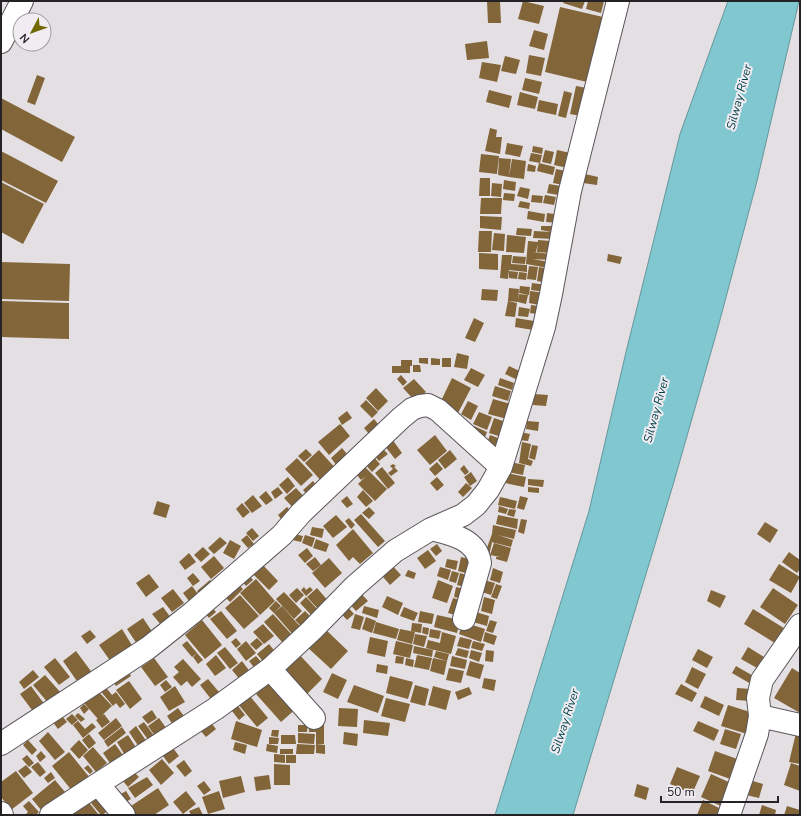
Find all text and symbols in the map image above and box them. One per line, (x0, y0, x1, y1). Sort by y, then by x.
north arrow (12, 12, 52, 52)
text: N (16, 30, 33, 46)
water label: Silway River (723, 62, 756, 131)
water label: Silway River (640, 375, 673, 444)
water label: Silway River (547, 686, 583, 755)
scale bar (661, 778, 778, 804)
text: 50 m (667, 784, 695, 800)

